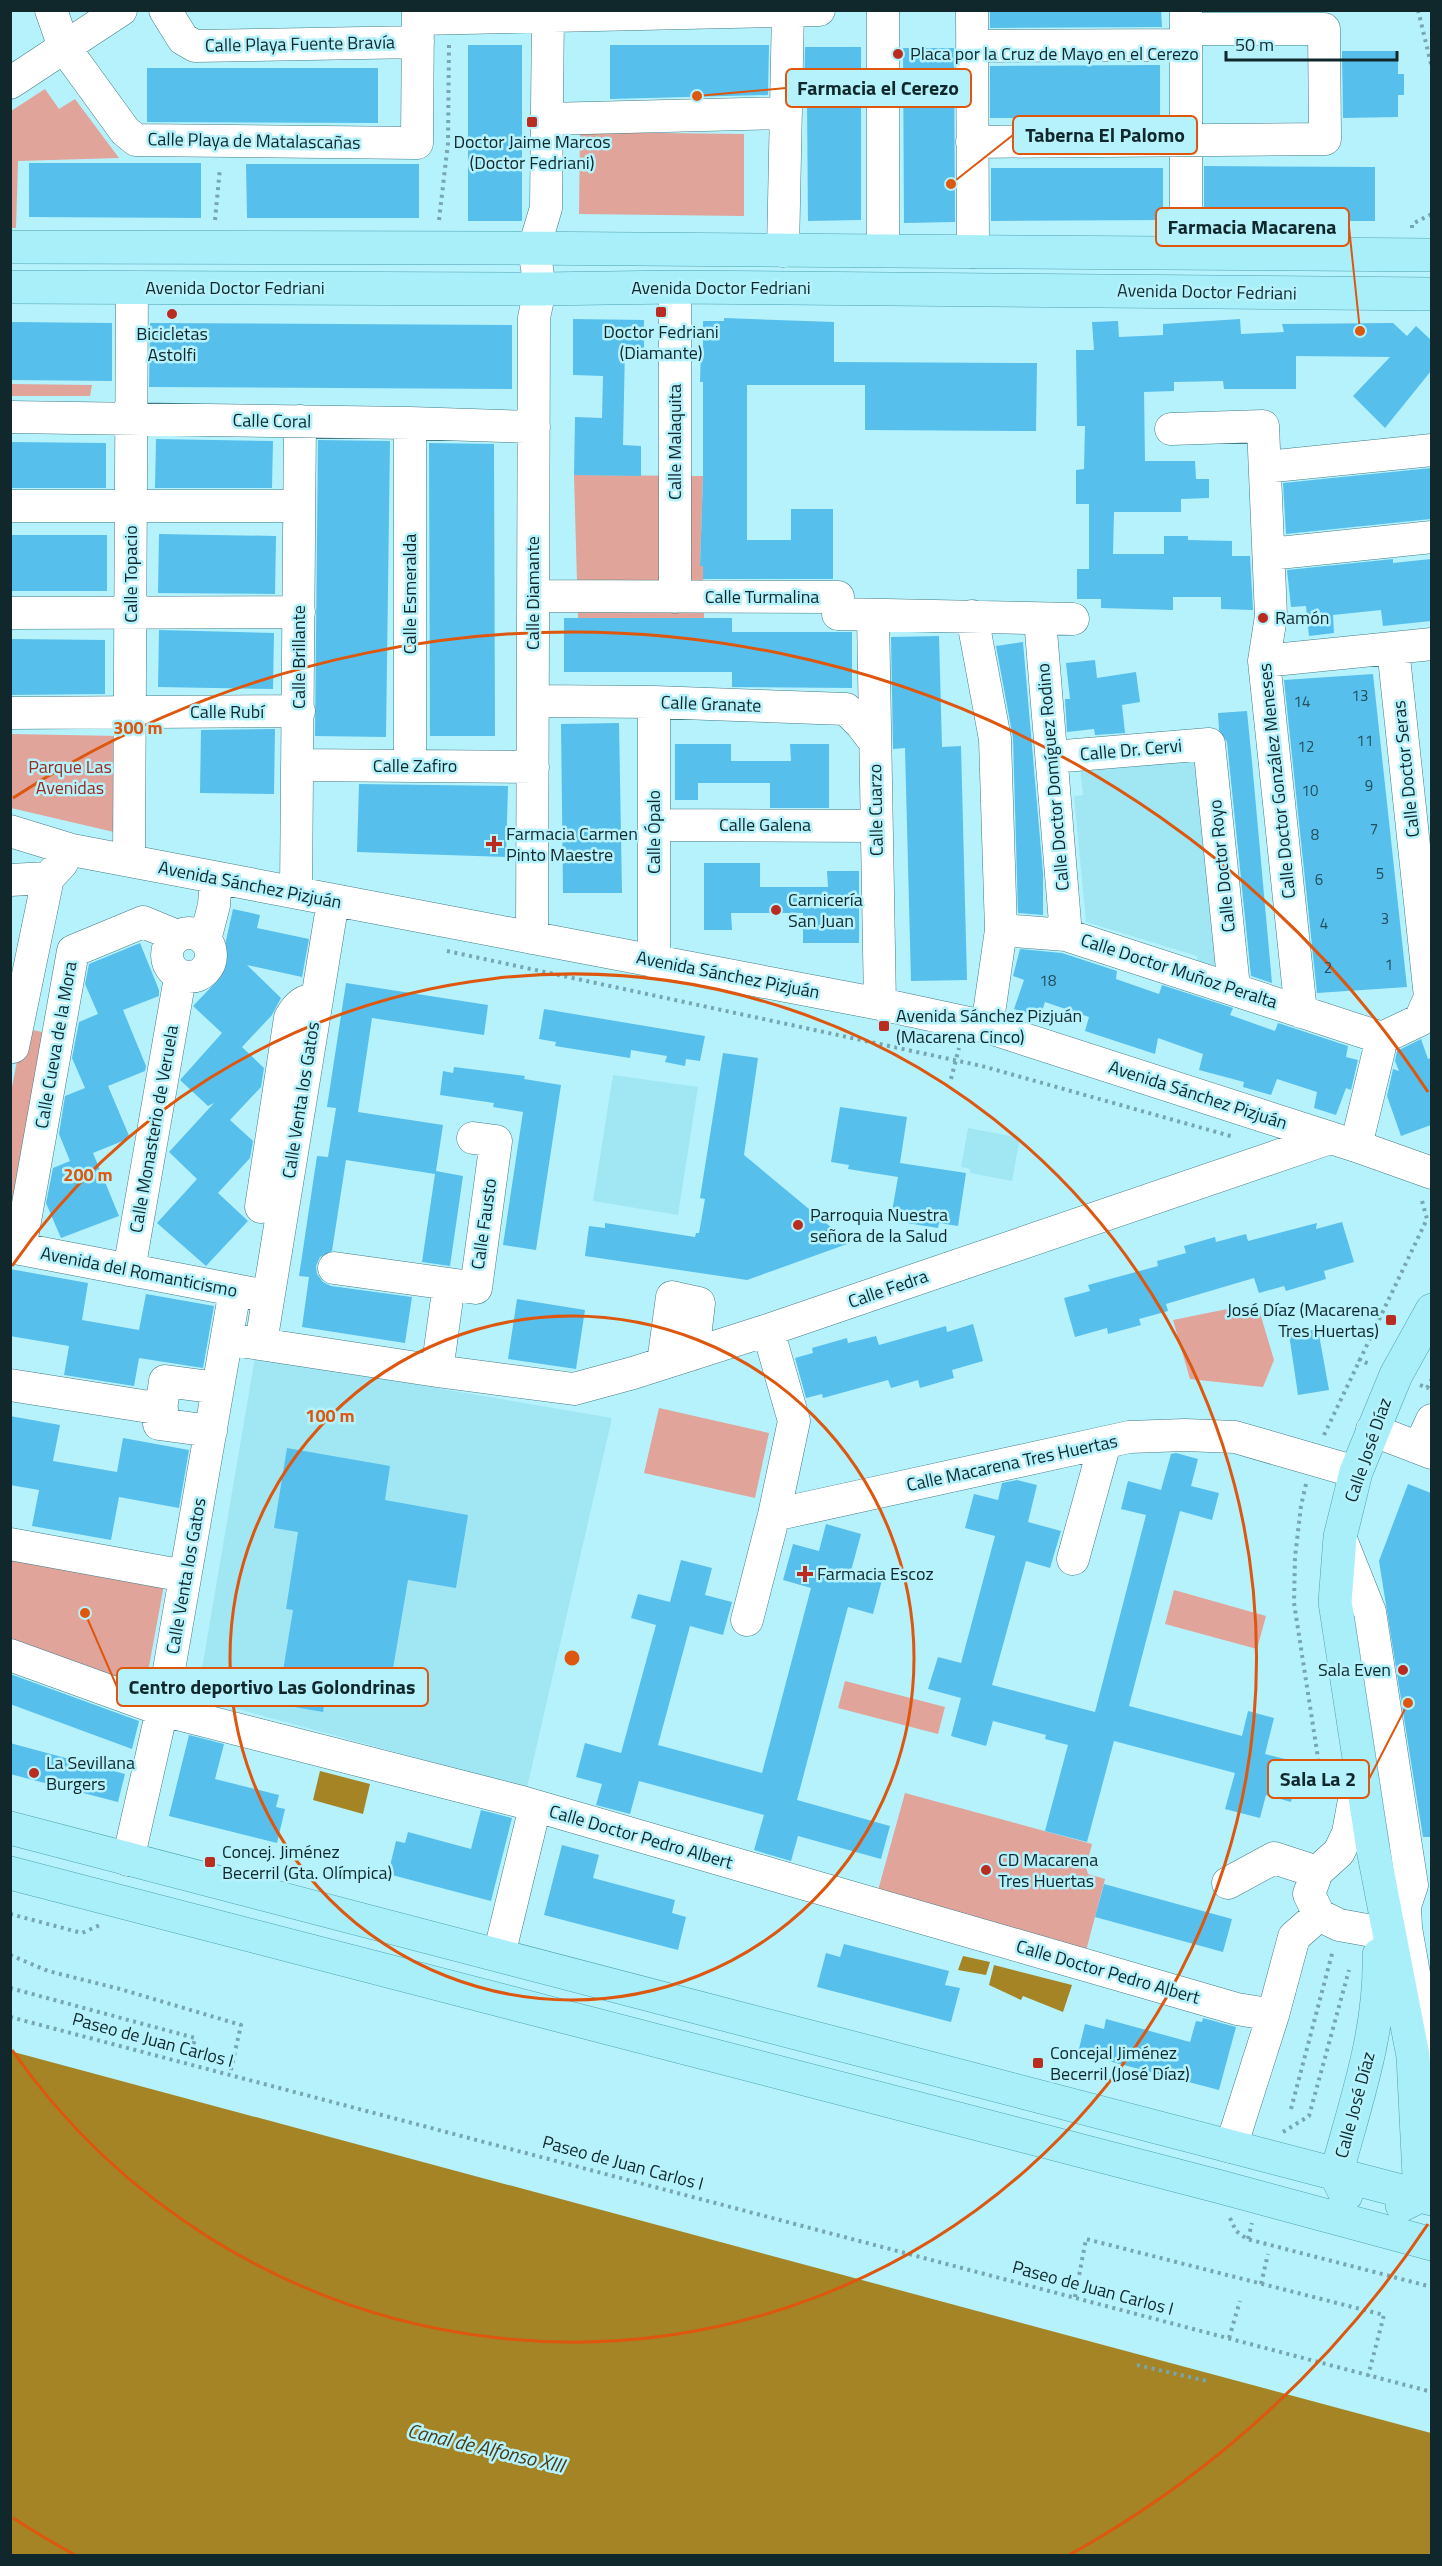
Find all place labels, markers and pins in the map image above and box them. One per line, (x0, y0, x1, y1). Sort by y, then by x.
place label: Placa por la Cruz de Mayo en el Cerezo (910, 40, 1199, 67)
marker: Placa por la Cruz de Mayo en el Cerezo (891, 47, 905, 61)
callout: Farmacia el Cerezo (786, 69, 971, 107)
marker: Doctor Jaime Marcos (Doctor Fedriani) (525, 115, 539, 129)
callout: Taberna El Palomo (1013, 116, 1197, 154)
place label: Doctor Jaime Marcos (Doctor Fedriani) (453, 128, 611, 176)
callout: Farmacia Macarena (1156, 208, 1349, 246)
marker: Doctor Fedriani (Diamante) (654, 305, 668, 319)
marker: Bicicletas Astolfi (165, 307, 179, 321)
place label: Doctor Fedriani (Diamante) (603, 318, 719, 366)
place label: Bicicletas Astolfi (136, 320, 208, 368)
place label: Ramón (1275, 604, 1329, 631)
marker: Ramón (1256, 611, 1270, 625)
place label: Farmacia Carmen Pinto Maestre (506, 820, 638, 868)
marker: Farmacia Carmen Pinto Maestre (487, 837, 501, 851)
place label: Carnicería San Juan (788, 886, 863, 934)
marker: Carnicería San Juan (769, 903, 783, 917)
place label: Avenida Sánchez Pizjuán (Macarena Cinco) (896, 1002, 1082, 1050)
marker: Avenida Sánchez Pizjuán (Macarena Cinco) (877, 1019, 891, 1033)
place label: Parroquia Nuestra señora de la Salud (810, 1201, 948, 1249)
marker: Parroquia Nuestra señora de la Salud (791, 1218, 805, 1232)
place label: José Díaz (Macarena Tres Huertas) (1227, 1296, 1379, 1344)
marker: José Díaz (Macarena Tres Huertas) (1384, 1313, 1398, 1327)
place label: Farmacia Escoz (817, 1560, 934, 1587)
marker: Farmacia Escoz (798, 1567, 812, 1581)
centre of rings (562, 1648, 582, 1668)
place label: Sala Even (1318, 1656, 1391, 1683)
marker: Sala Even (1396, 1663, 1410, 1677)
callout: Centro deportivo Las Golondrinas (117, 1668, 428, 1706)
place label: La Sevillana Burgers (46, 1749, 135, 1797)
callout: Sala La 2 (1268, 1760, 1369, 1798)
marker: La Sevillana Burgers (27, 1766, 41, 1780)
place label: Concej. Jiménez Becerril (Gta. Olímpica) (222, 1838, 392, 1886)
place label: CD Macarena Tres Huertas (998, 1846, 1098, 1894)
marker: Concej. Jiménez Becerril (Gta. Olímpica) (203, 1855, 217, 1869)
marker: CD Macarena Tres Huertas (979, 1863, 993, 1877)
place label: Concejal Jiménez Becerril (José Díaz) (1050, 2039, 1190, 2087)
marker: Concejal Jiménez Becerril (José Díaz) (1031, 2056, 1045, 2070)

